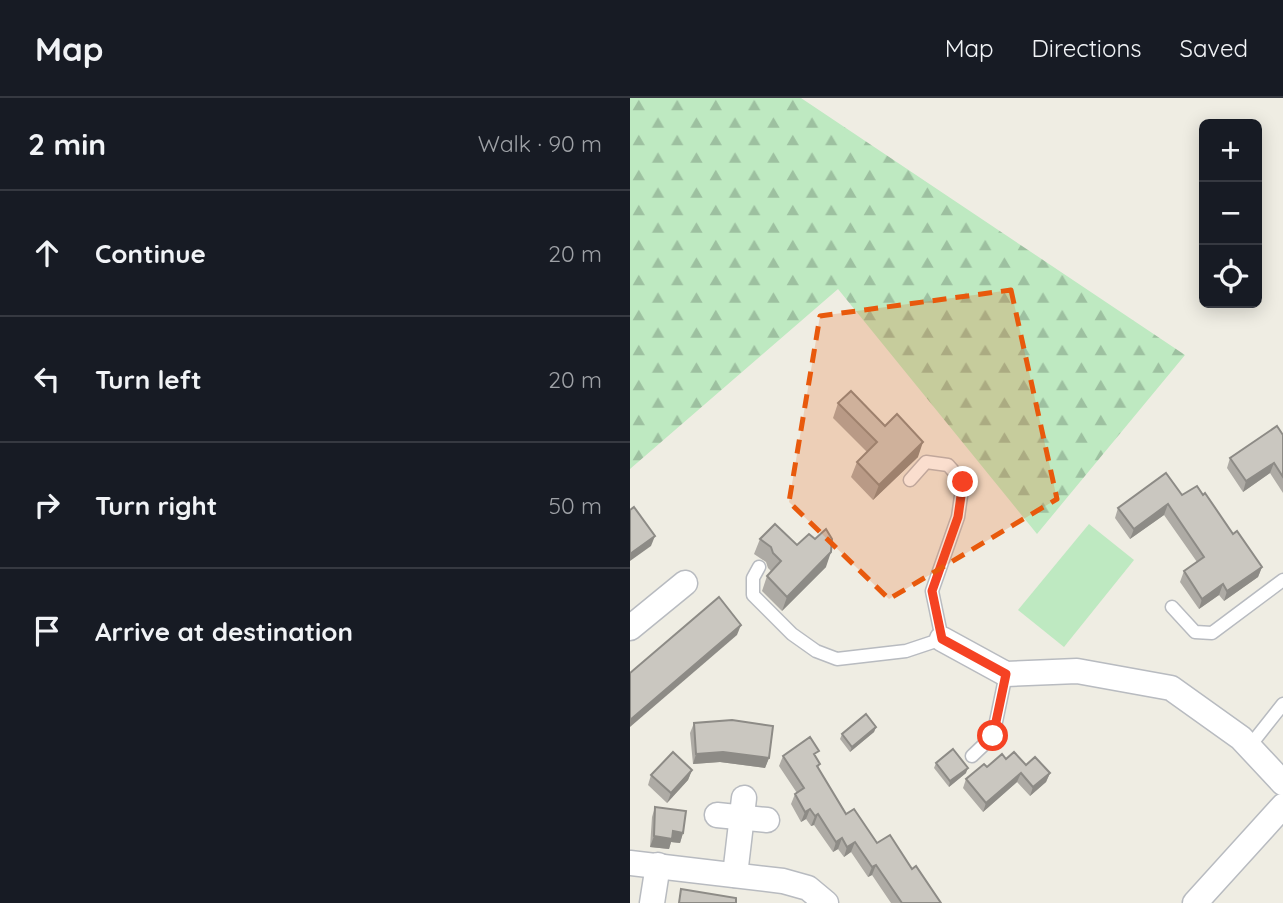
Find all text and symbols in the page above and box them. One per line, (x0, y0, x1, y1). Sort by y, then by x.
text: Map (35, 28, 103, 69)
text: Map (945, 33, 994, 63)
text: Directions (1032, 33, 1142, 63)
text: Saved (1180, 33, 1248, 63)
map controls (1199, 119, 1262, 308)
button: + (1199, 119, 1262, 182)
text: 2 min (28, 125, 106, 163)
text: Walk · 90 m (478, 129, 602, 158)
button: − (1199, 182, 1262, 245)
icon: ahead (28, 234, 66, 272)
text: Continue (95, 237, 206, 270)
text: 20 m (548, 239, 602, 268)
button: locate (1199, 245, 1262, 308)
icon: left (28, 360, 66, 398)
text: Turn left (95, 363, 202, 396)
text: 20 m (548, 365, 602, 394)
route end (947, 466, 978, 497)
icon: right (28, 486, 66, 524)
text: Turn right (95, 489, 217, 522)
text: 50 m (549, 491, 602, 520)
icon: arrive (28, 612, 66, 650)
text: Arrive at destination (95, 615, 353, 648)
route start (977, 720, 1008, 751)

